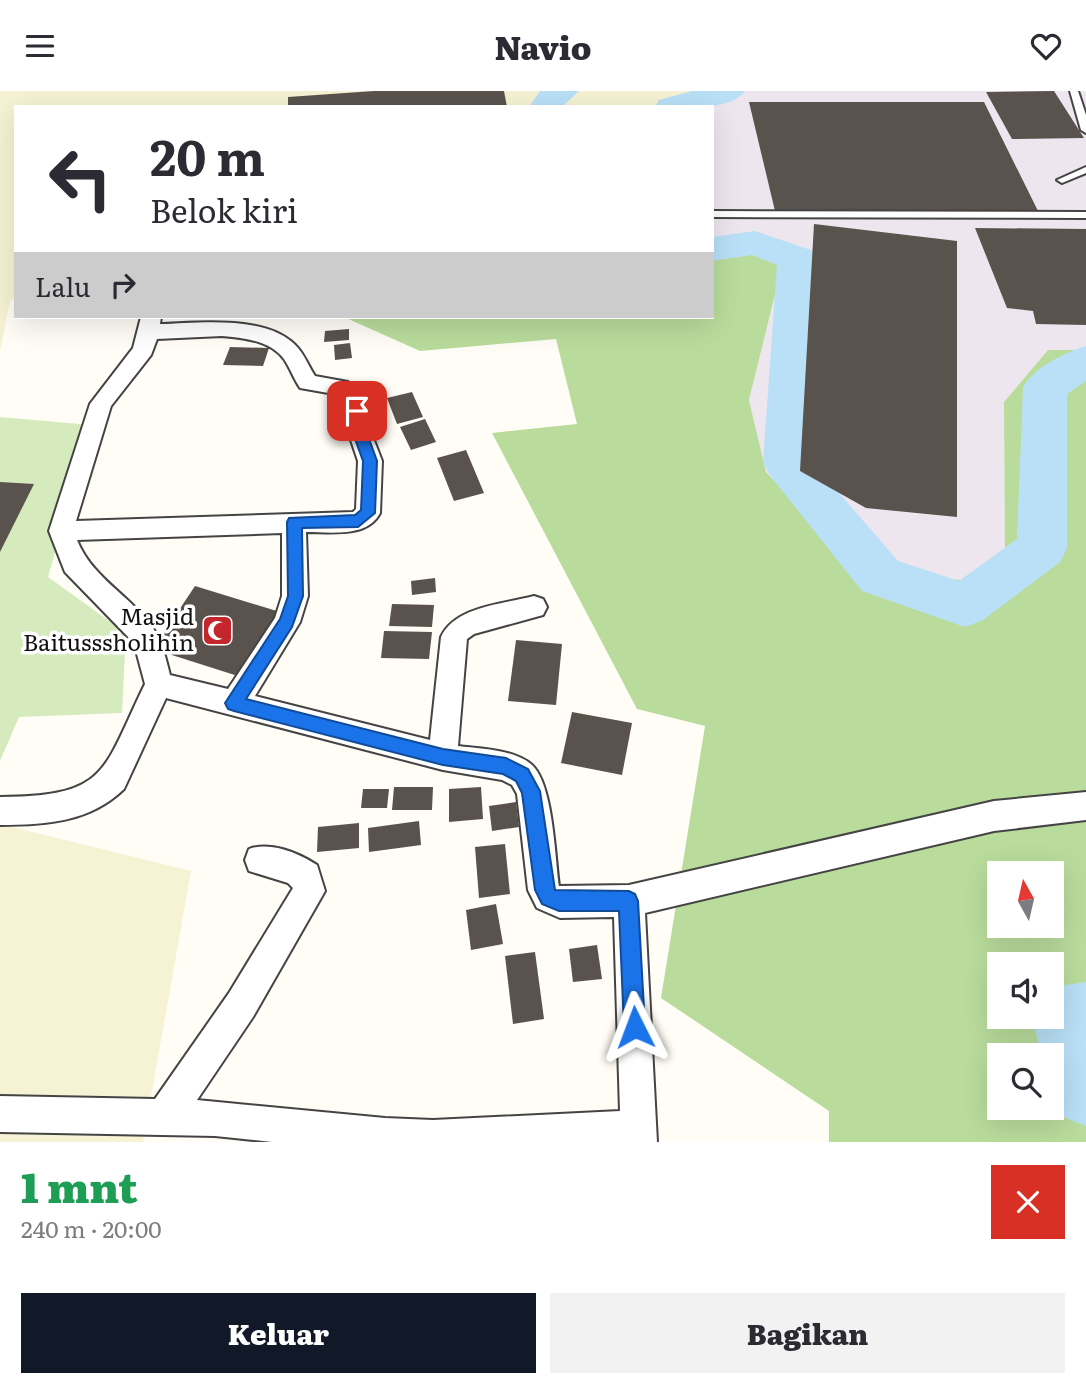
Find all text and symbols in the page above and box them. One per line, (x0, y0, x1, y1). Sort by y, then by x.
text: Navio (494, 22, 592, 70)
icon: menu (21, 27, 59, 65)
icon: heart (1027, 27, 1065, 65)
text: 20 m (150, 118, 265, 191)
icon: left (35, 133, 126, 224)
text: Belok kiri (150, 185, 298, 233)
text: Lalu (35, 266, 90, 305)
icon: right (104, 266, 142, 304)
pin (327, 381, 387, 441)
icon: arrive (338, 392, 376, 430)
place label: Masjid Baitusssholihin (23, 598, 194, 658)
mosque icon: Masjid Baitusssholihin (200, 613, 234, 647)
north arrow (987, 861, 1064, 938)
map controls (987, 861, 1064, 1120)
button: sound (987, 952, 1064, 1029)
position arrow (598, 990, 672, 1064)
button: search (987, 1043, 1064, 1120)
text: 1 mnt (21, 1154, 137, 1216)
button: close (991, 1165, 1065, 1239)
text: 240 m · 20:00 (21, 1211, 162, 1245)
button: Keluar (21, 1293, 536, 1373)
button: Bagikan (550, 1293, 1065, 1373)

